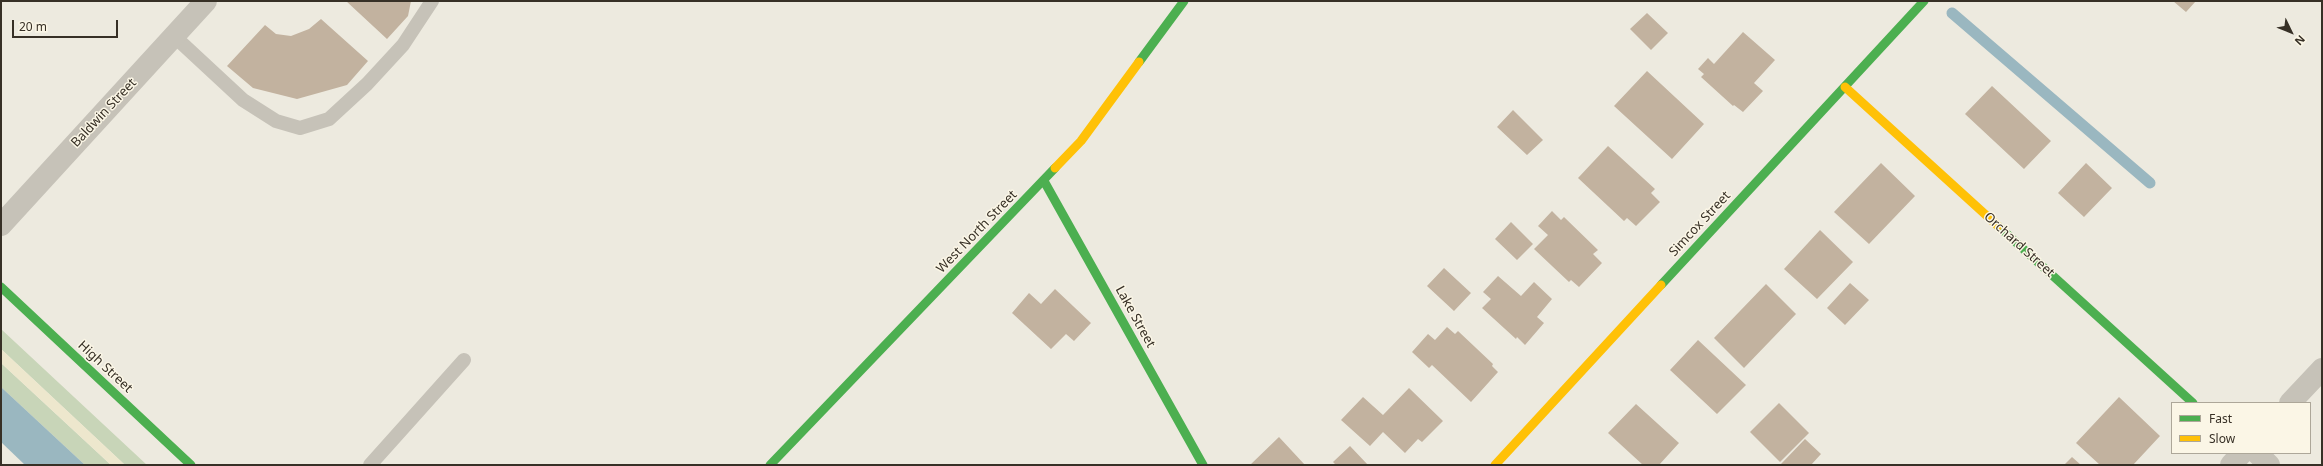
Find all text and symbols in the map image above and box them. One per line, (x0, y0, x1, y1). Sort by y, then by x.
scale bar (14, 12, 120, 38)
north arrow (2271, 12, 2311, 52)
text: 20 m (19, 18, 47, 35)
text: N (2292, 32, 2309, 49)
street label: Baldwin Street (68, 75, 140, 151)
street label: West North Street (934, 187, 1020, 277)
street label: Simcox Street (1666, 188, 1734, 260)
street label: Orchard Street (1980, 209, 2058, 281)
street label: Lake Street (1112, 283, 1158, 351)
street label: High Street (75, 338, 135, 396)
legend (2171, 402, 2311, 454)
text: Fast (2209, 410, 2232, 427)
text: Slow (2209, 430, 2235, 447)

